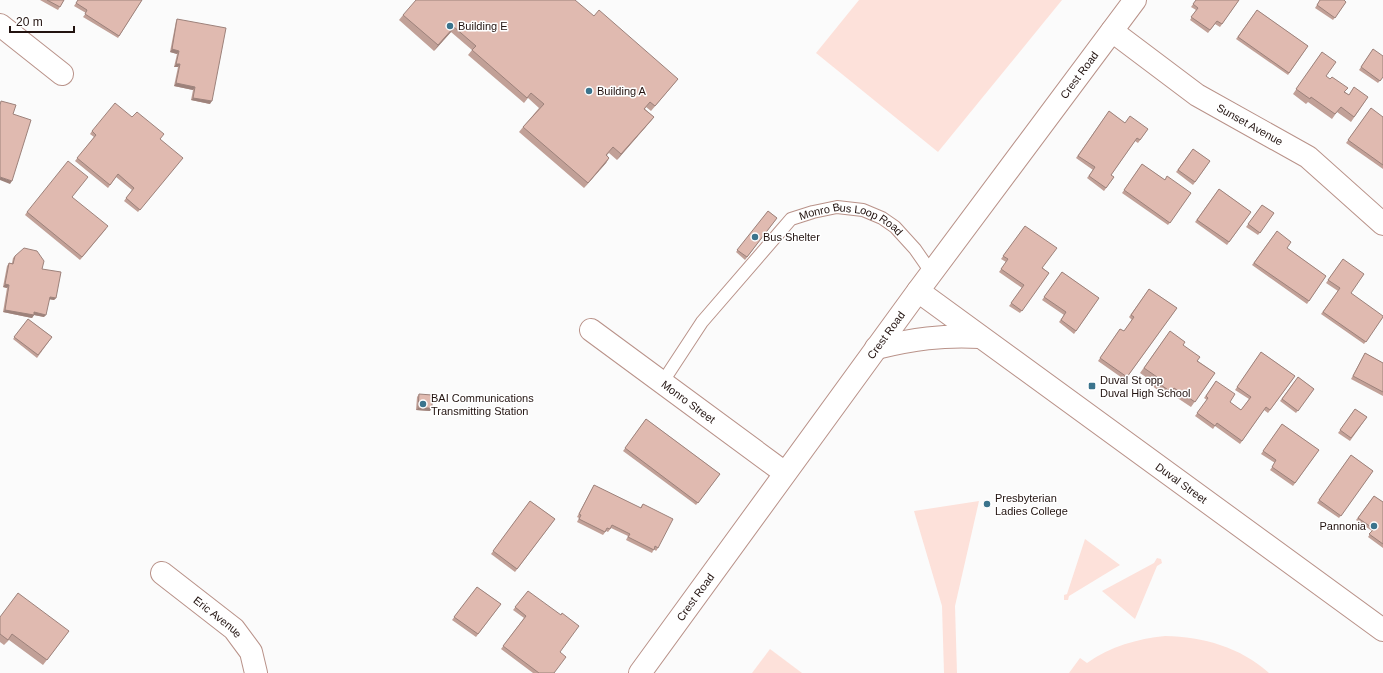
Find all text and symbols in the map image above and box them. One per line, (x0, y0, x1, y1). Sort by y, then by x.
scale bar (10, 8, 74, 34)
text: 20 m (16, 15, 43, 29)
place label: Building E (458, 20, 508, 32)
marker: Building E (445, 21, 455, 31)
street label: Crest Road (1058, 49, 1101, 101)
place label: Building A (597, 85, 647, 97)
marker: Building A (584, 86, 594, 96)
street label: Sunset Avenue (1215, 101, 1285, 148)
street label: Monro Bus Loop Road (798, 201, 905, 238)
place label: Bus Shelter (763, 231, 820, 243)
marker: Bus Shelter (750, 232, 760, 242)
street label: Crest Road (865, 309, 907, 361)
place label: Duval St opp Duval High School (1100, 374, 1191, 399)
street label: Monro Street (659, 378, 718, 426)
marker: Duval St opp Duval High School (1087, 381, 1097, 391)
place label: BAI Communications Transmitting Station (431, 392, 534, 417)
marker: BAI Communications Transmitting Station (418, 399, 428, 409)
street label: Duval Street (1153, 460, 1209, 506)
place label: Presbyterian Ladies College (995, 492, 1068, 517)
marker: Presbyterian Ladies College (982, 499, 992, 509)
place label: Pannonia (1320, 520, 1367, 532)
marker: Pannonia (1369, 521, 1379, 531)
street label: Crest Road (674, 571, 717, 623)
street label: Eric Avenue (191, 594, 244, 640)

